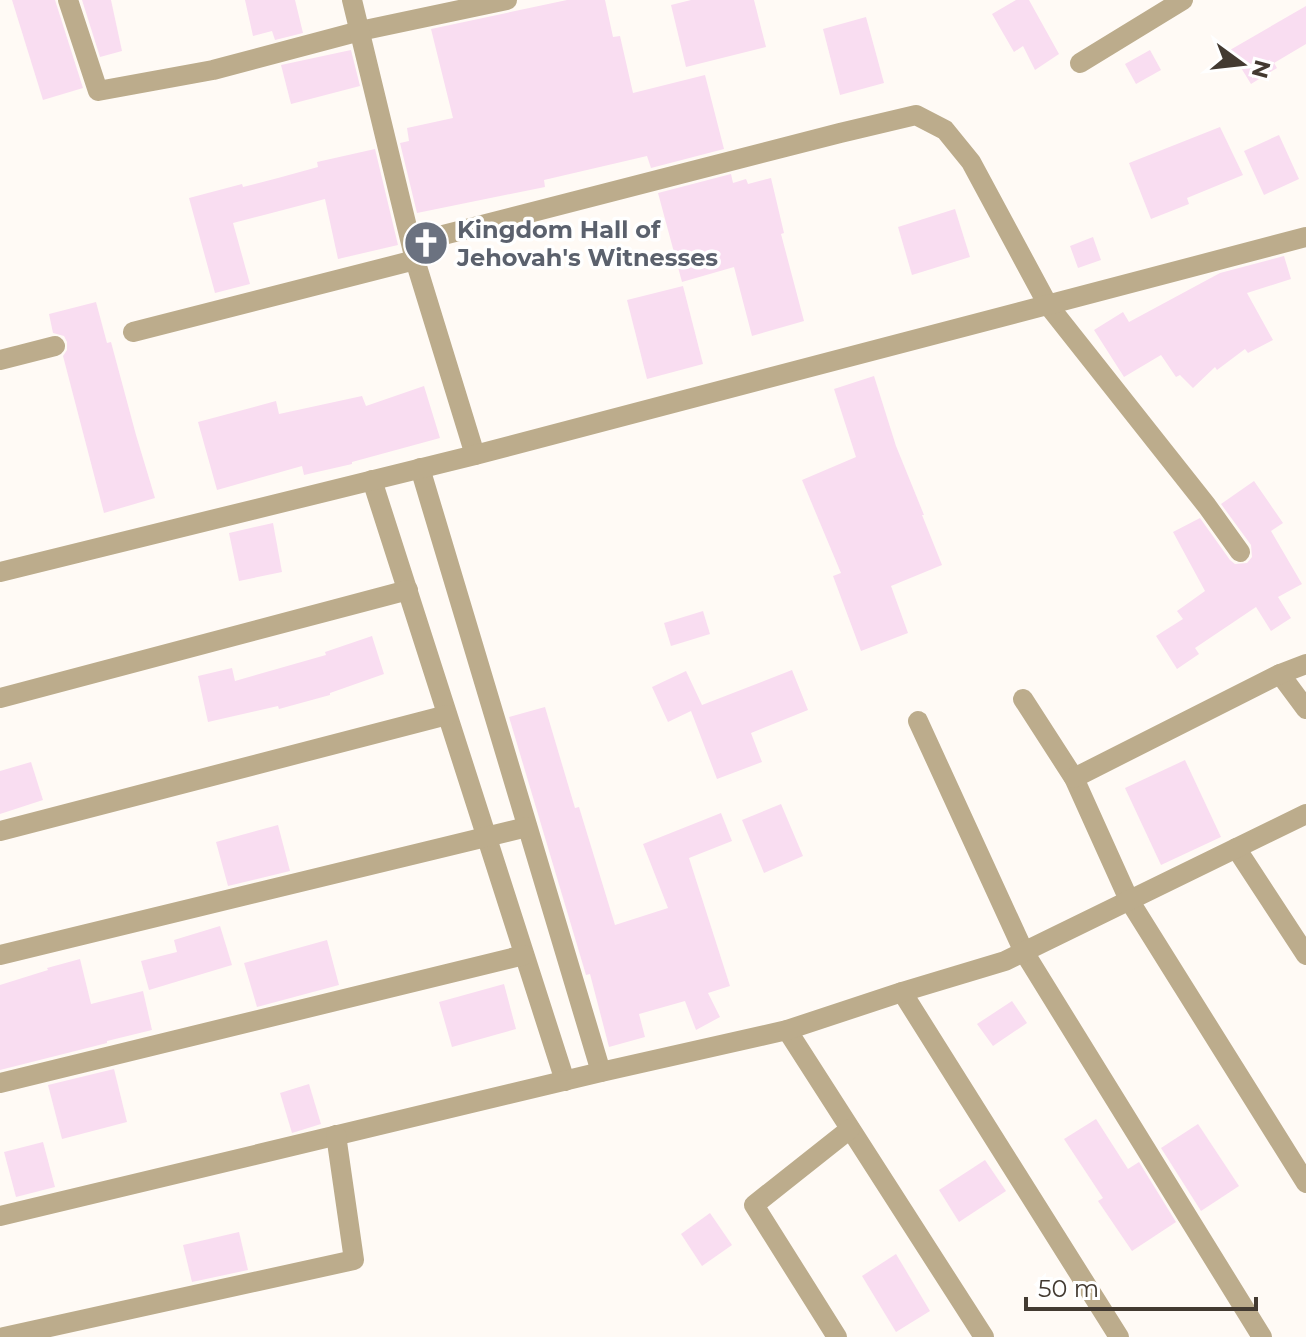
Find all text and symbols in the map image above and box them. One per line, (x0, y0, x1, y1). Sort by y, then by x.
north arrow (1202, 24, 1282, 104)
text: N (1245, 57, 1276, 81)
place label: Kingdom Hall of Jehovah's Witnesses (456, 215, 718, 272)
church icon: Kingdom Hall of Jehovah's Witnesses (402, 219, 450, 267)
scale bar (1026, 1261, 1256, 1311)
text: 50 m (1038, 1274, 1099, 1303)

